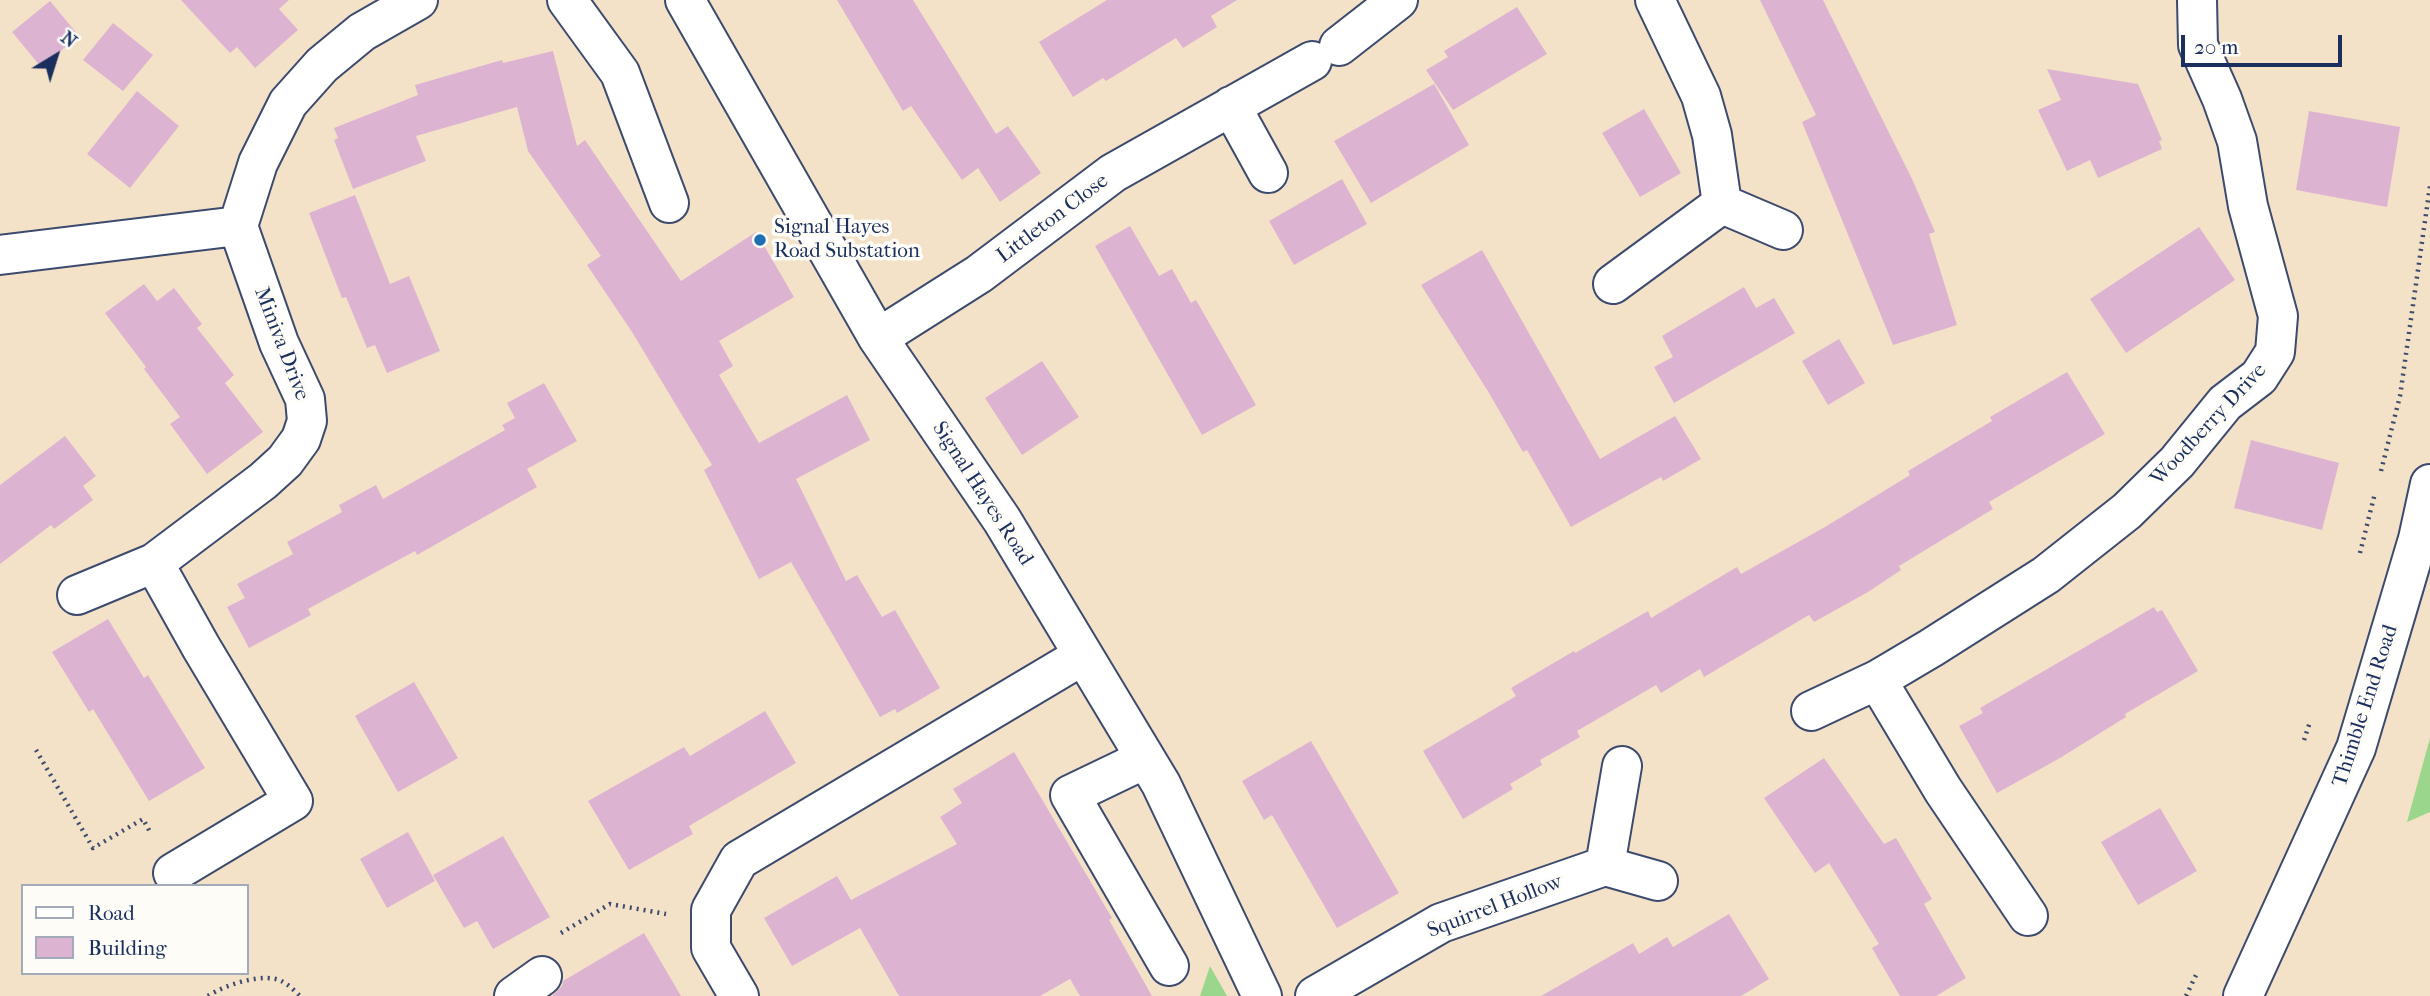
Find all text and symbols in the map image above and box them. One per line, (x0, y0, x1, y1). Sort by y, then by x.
north arrow (21, 21, 91, 91)
scale bar (2185, 21, 2346, 65)
text: N (56, 26, 81, 53)
text: 20 m (2194, 35, 2238, 59)
street label: Littleton Close (992, 169, 1114, 269)
place label: Signal Hayes Road Substation (774, 215, 920, 265)
marker: Signal Hayes Road Substation (752, 232, 768, 248)
street label: Miniva Drive (248, 284, 314, 404)
street label: Woodberry Drive (2146, 359, 2272, 491)
street label: Signal Hayes Road (926, 417, 1038, 571)
street label: Thimble End Road (2328, 622, 2404, 790)
street label: Squirrel Hollow (1424, 870, 1566, 944)
legend (21, 884, 248, 975)
text: Road (88, 901, 135, 925)
text: Building (88, 936, 166, 960)

